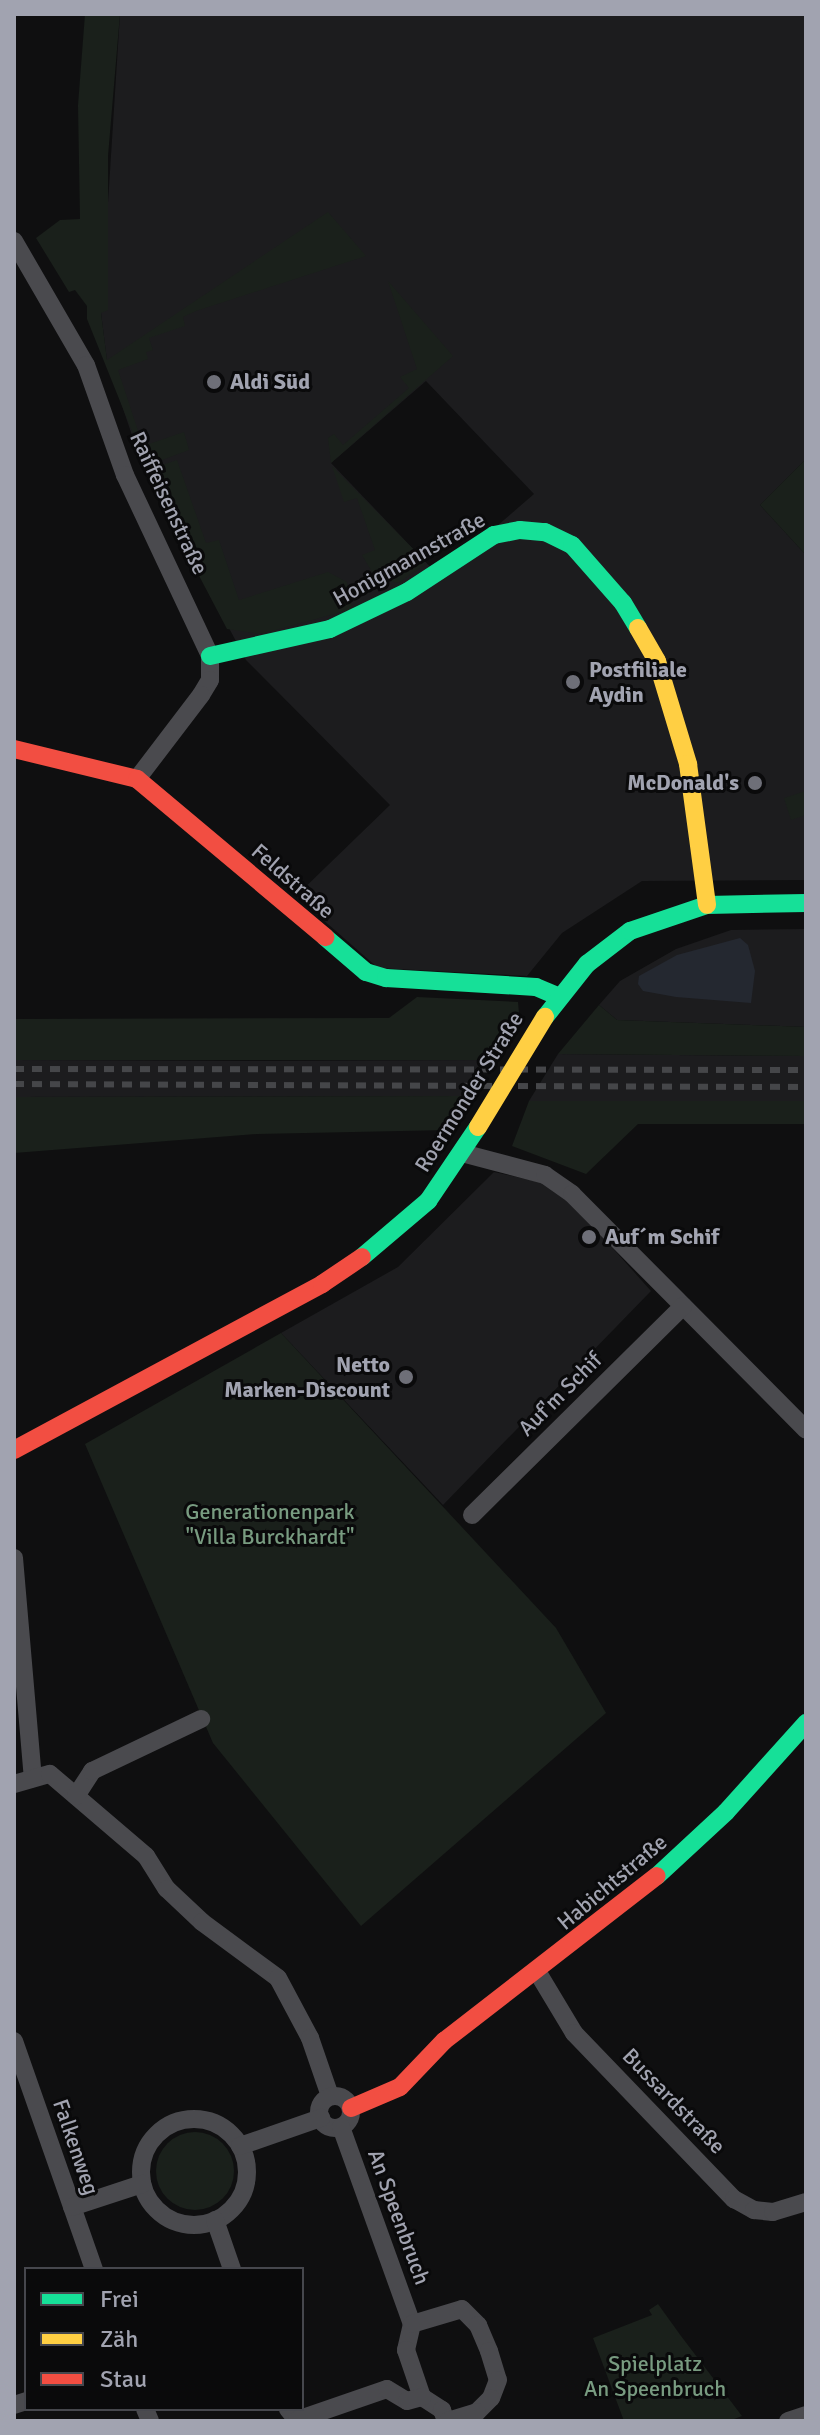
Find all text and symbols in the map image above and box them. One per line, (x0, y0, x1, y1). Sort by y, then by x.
place label: Aldi Süd (230, 369, 310, 395)
marker: Aldi Süd (205, 373, 223, 391)
street label: Raiffeisenstraße (124, 427, 214, 579)
street label: Honigmannstraße (328, 506, 490, 612)
place label: Postfiliale Aydin (589, 656, 687, 708)
marker: Postfiliale Aydin (564, 673, 582, 691)
place label: McDonald's (627, 770, 739, 796)
marker: McDonald's (746, 774, 764, 792)
street label: Feldstraße (246, 838, 340, 924)
street label: Roermonder Straße (409, 1007, 529, 1177)
place label: Auf´m Schif (605, 1224, 719, 1250)
marker: Auf´m Schif (580, 1228, 598, 1246)
street label: Auf'm Schif (513, 1347, 607, 1441)
place label: Netto Marken-Discount (224, 1351, 390, 1402)
marker: Netto Marken-Discount (397, 1368, 415, 1386)
park label: Generationenpark "Villa Burckhardt" (185, 1498, 355, 1550)
street label: Habichtstraße (552, 1829, 672, 1935)
street label: Bussardstraße (617, 2043, 731, 2159)
street label: Falkenweg (47, 2095, 105, 2199)
street label: An Speenbruch (362, 2146, 436, 2288)
legend (24, 2267, 304, 2411)
text: Frei (100, 2284, 139, 2314)
text: Zäh (100, 2324, 138, 2354)
park label: Spielplatz An Speenbruch (584, 2350, 726, 2402)
text: Stau (100, 2364, 147, 2394)

